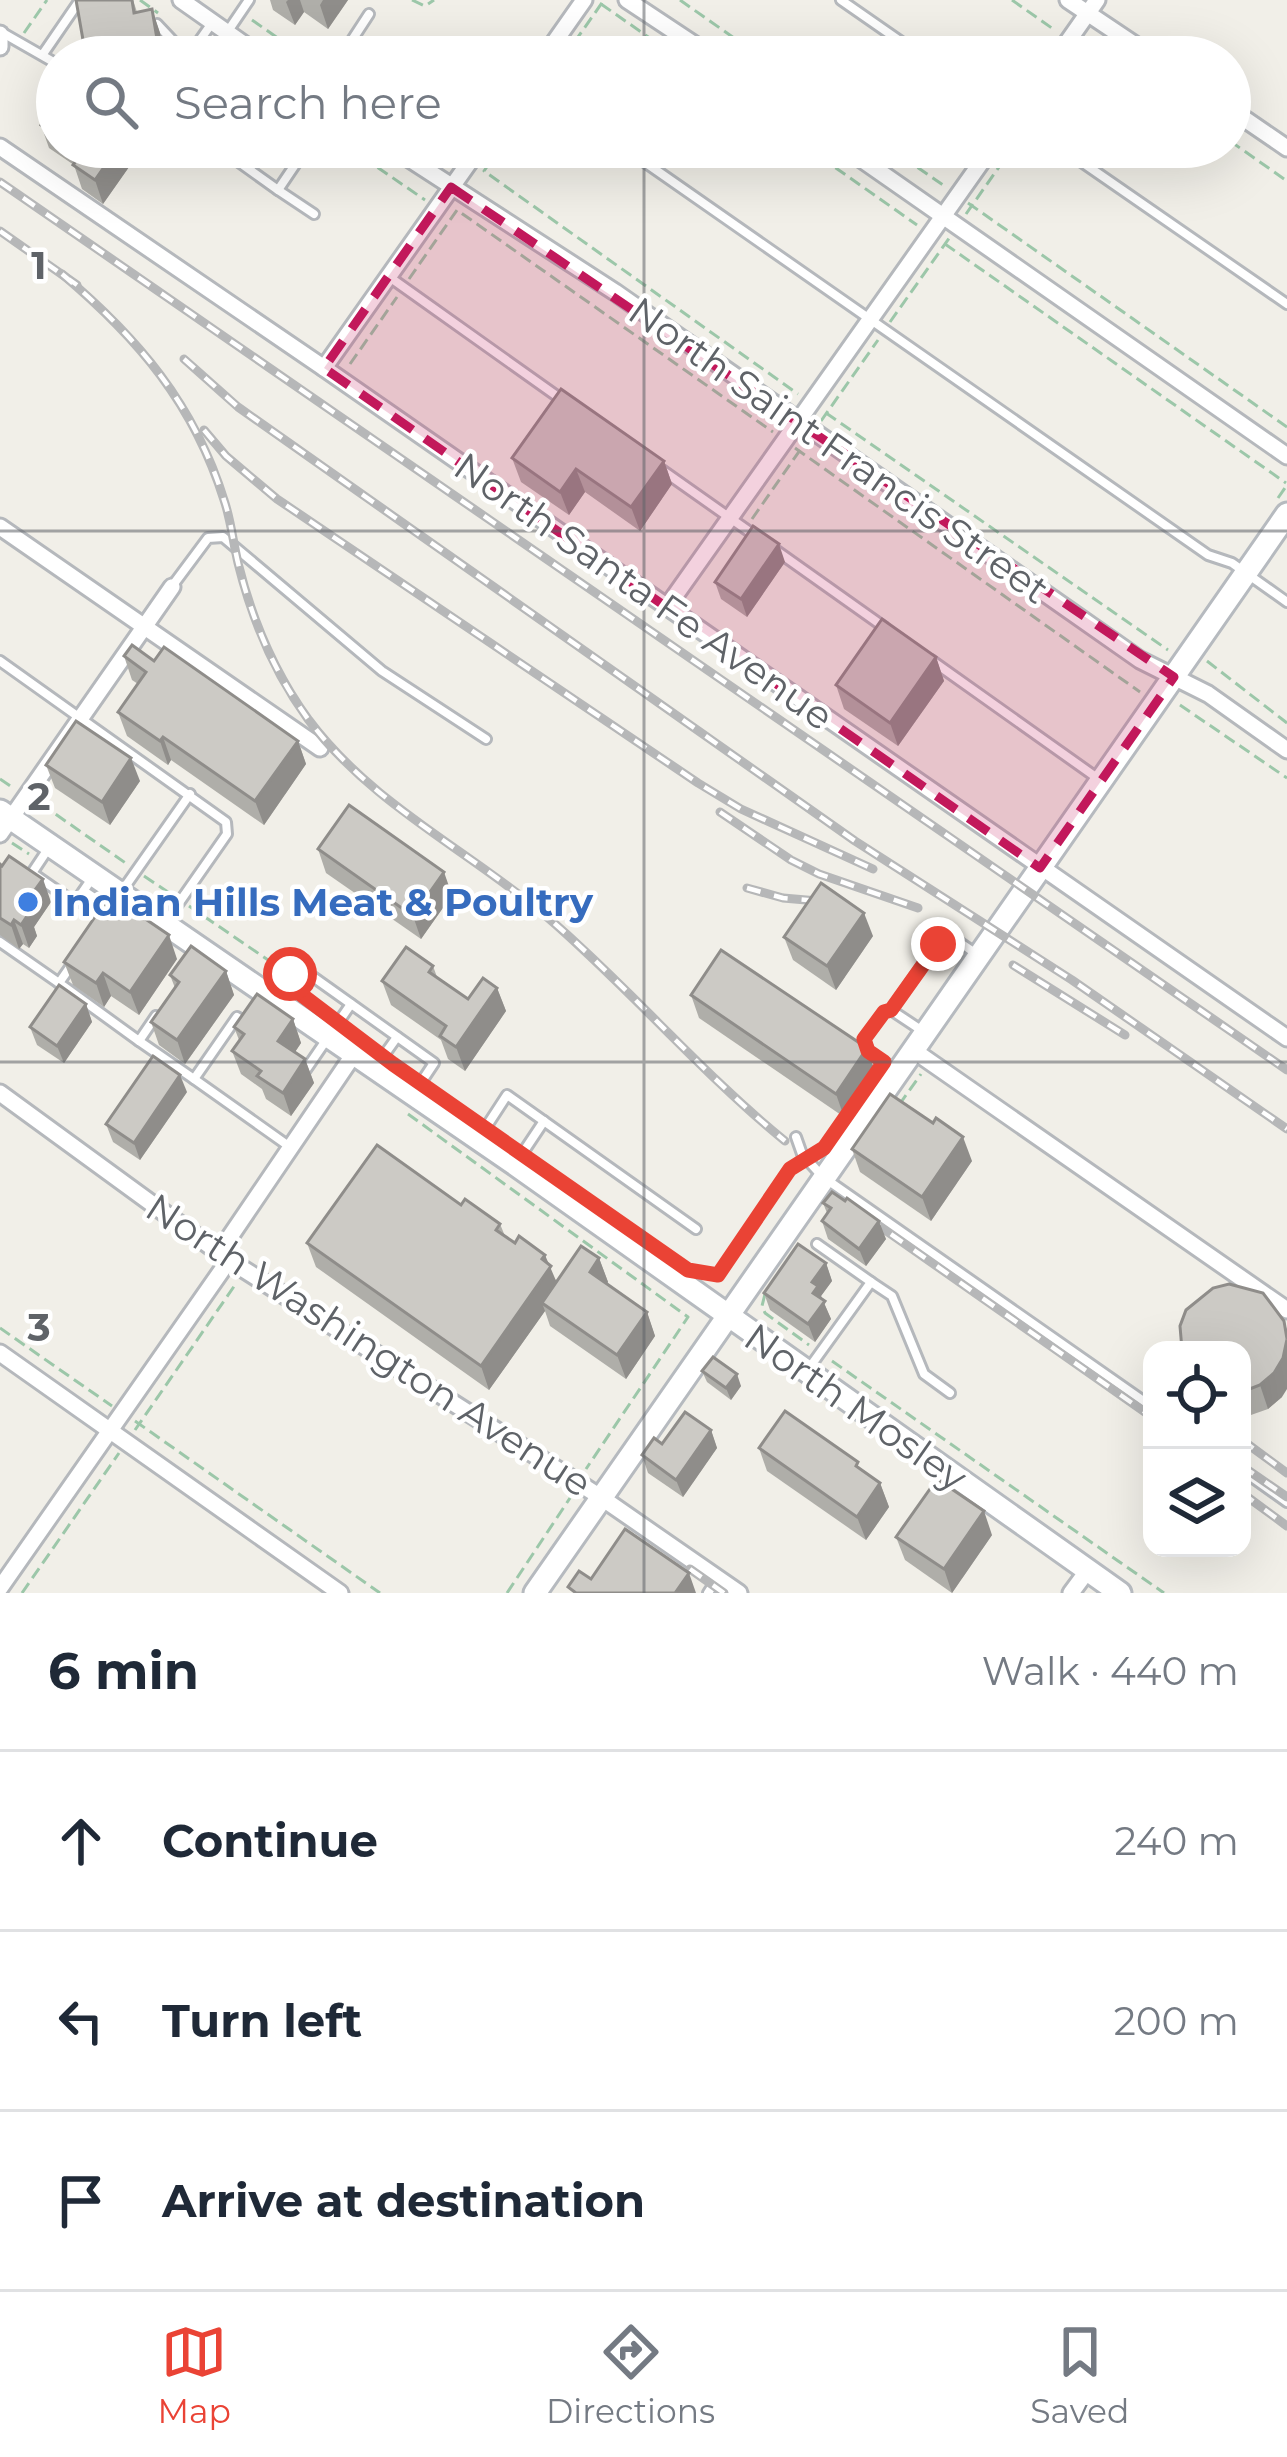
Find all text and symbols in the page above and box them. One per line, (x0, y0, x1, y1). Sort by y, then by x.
search box (36, 36, 1251, 168)
icon: search (78, 69, 144, 135)
text: Search here (174, 75, 442, 130)
text: 1 (31, 241, 47, 289)
street label: North Saint Francis Street (620, 286, 1058, 614)
street label: North Santa Fe Avenue (445, 442, 843, 740)
text: 2 (27, 772, 51, 820)
place label: Indian Hills Meat & Poultry (52, 878, 594, 926)
marker: Indian Hills Meat & Poultry (15, 889, 41, 915)
route end (911, 917, 965, 971)
route start (263, 947, 317, 1001)
street label: North Washington Avenue (137, 1183, 601, 1507)
text: 3 (26, 1303, 51, 1351)
street label: North Mosley (736, 1313, 977, 1502)
map controls (1143, 1341, 1251, 1557)
button: locate (1143, 1341, 1251, 1449)
button: layers (1143, 1449, 1251, 1557)
text: 6 min (48, 1640, 199, 1702)
text: Walk · 440 m (982, 1647, 1239, 1695)
icon: ahead (48, 1808, 114, 1874)
text: Continue (162, 1813, 378, 1868)
text: 240 m (1115, 1817, 1239, 1865)
icon: left (48, 1988, 114, 2054)
text: Turn left (162, 1993, 362, 2048)
text: 200 m (1114, 1997, 1239, 2045)
icon: arrive (48, 2168, 114, 2234)
text: Arrive at destination (162, 2173, 645, 2228)
tab: Map (158, 2319, 231, 2431)
tab: Directions (546, 2319, 715, 2431)
tab: Saved (1030, 2319, 1129, 2431)

